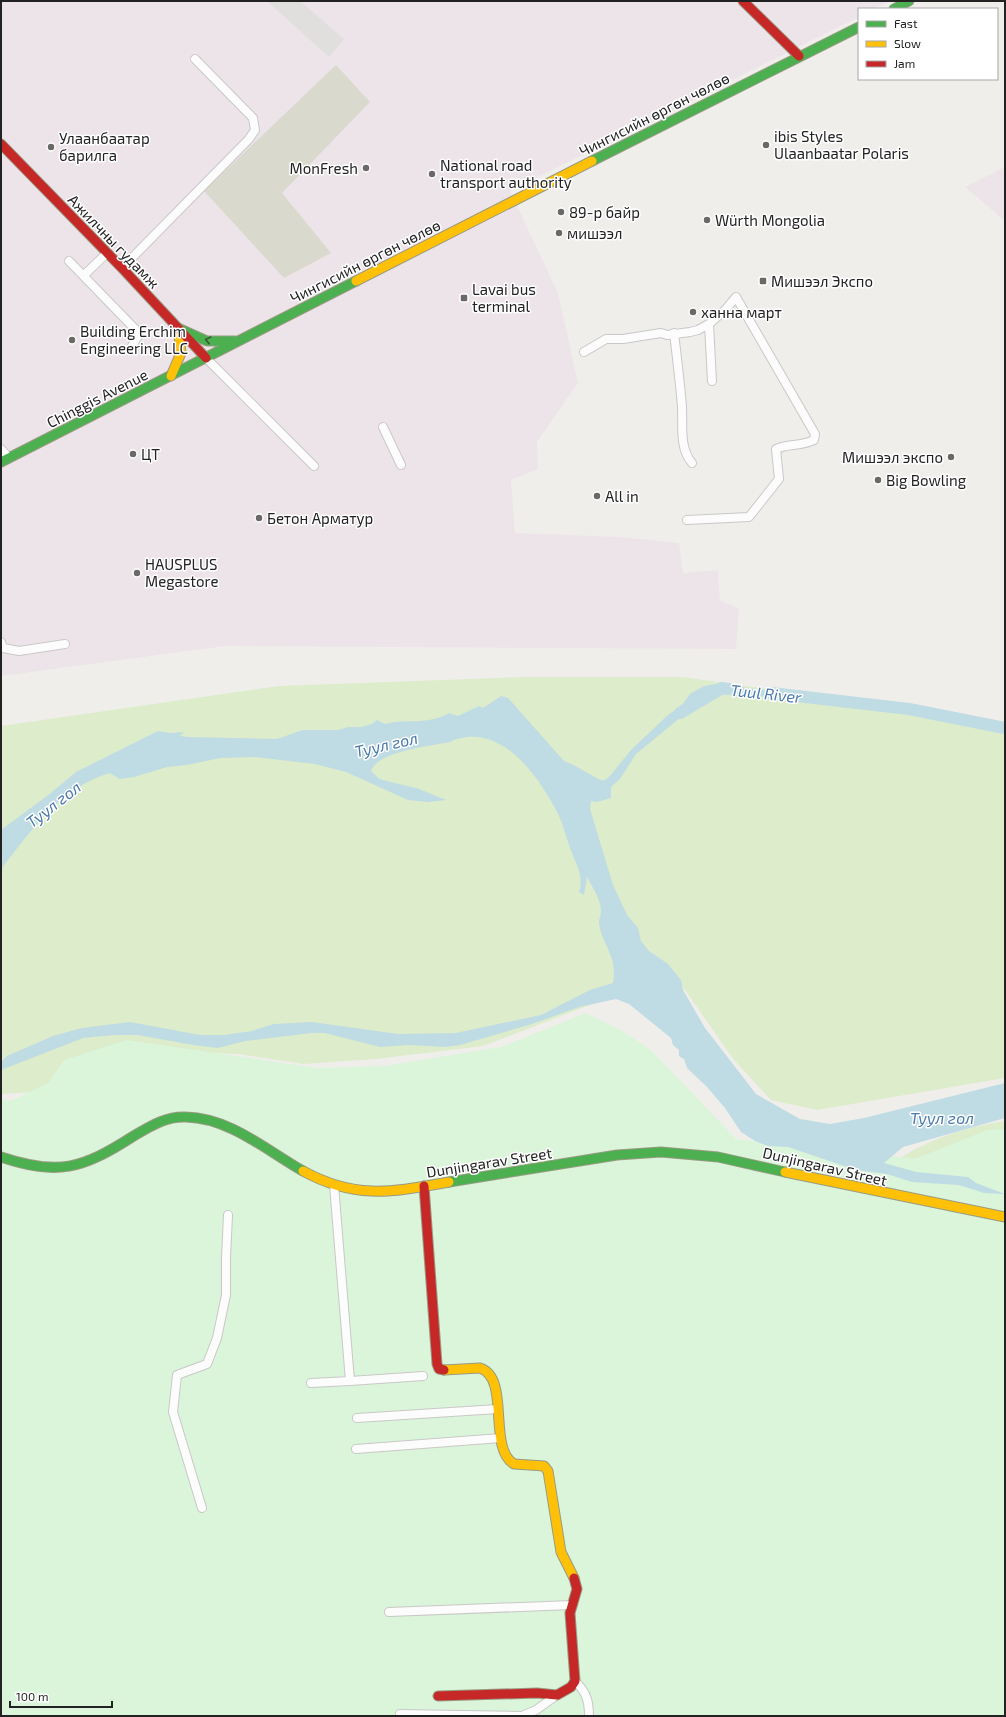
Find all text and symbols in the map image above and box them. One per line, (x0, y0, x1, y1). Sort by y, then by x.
legend (858, 8, 998, 80)
text: Fast (894, 16, 918, 30)
text: Slow (894, 36, 921, 50)
text: Jam (894, 56, 915, 70)
street label: Чингисийн өргөн чөлөө (576, 68, 732, 160)
place label: ibis Styles Ulaanbaatar Polaris (774, 127, 909, 162)
place label: Улаанбаатар барилга (59, 129, 150, 164)
marker: ibis Styles Ulaanbaatar Polaris (761, 140, 771, 150)
marker: Улаанбаатар барилга (46, 142, 56, 152)
place label: National road transport authority (440, 156, 572, 191)
place label: MonFresh (290, 159, 358, 177)
marker: MonFresh (361, 163, 371, 173)
marker: National road transport authority (427, 169, 437, 179)
street label: Ажилчны гудамж (64, 190, 164, 293)
place label: 89-р байр (569, 203, 640, 221)
marker: 89-р байр (556, 207, 566, 217)
place label: Würth Mongolia (715, 211, 825, 229)
street label: Чингисийн өргөн чөлөө (287, 215, 443, 307)
marker: Würth Mongolia (702, 215, 712, 225)
place label: мишээл (567, 224, 623, 242)
marker: мишээл (554, 228, 564, 238)
place label: Мишээл Экспо (771, 272, 873, 290)
marker: Мишээл Экспо (758, 276, 768, 286)
place label: Lavai bus terminal (472, 280, 536, 315)
marker: Lavai bus terminal (459, 293, 469, 303)
place label: ханна март (701, 303, 782, 321)
marker: ханна март (688, 307, 698, 317)
place label: Building Erchim Engineering LLC (80, 322, 188, 357)
marker: Building Erchim Engineering LLC (67, 335, 77, 345)
one-way arrow (205, 337, 212, 345)
street label: Chinggis Avenue (43, 365, 151, 431)
place label: ЦТ (141, 445, 160, 463)
place label: Мишээл экспо (842, 448, 943, 466)
marker: ЦТ (128, 449, 138, 459)
marker: Мишээл экспо (946, 452, 956, 462)
place label: Big Bowling (886, 471, 967, 489)
marker: Big Bowling (873, 475, 883, 485)
place label: All in (605, 487, 639, 505)
marker: All in (592, 491, 602, 501)
place label: Бетон Арматур (267, 509, 373, 528)
marker: Бетон Арматур (254, 513, 264, 523)
place label: HAUSPLUS Megastore (145, 555, 218, 590)
marker: HAUSPLUS Megastore (132, 568, 142, 578)
water label: Tuul River (730, 680, 803, 706)
water label: Туул гол (353, 728, 419, 760)
water label: Туул гол (22, 777, 84, 831)
water label: Туул гол (910, 1108, 974, 1127)
street label: Dunjingarav Street (425, 1143, 553, 1182)
street label: Dunjingarav Street (761, 1143, 889, 1190)
scale bar (10, 1683, 112, 1709)
text: 100 m (16, 1689, 48, 1703)

